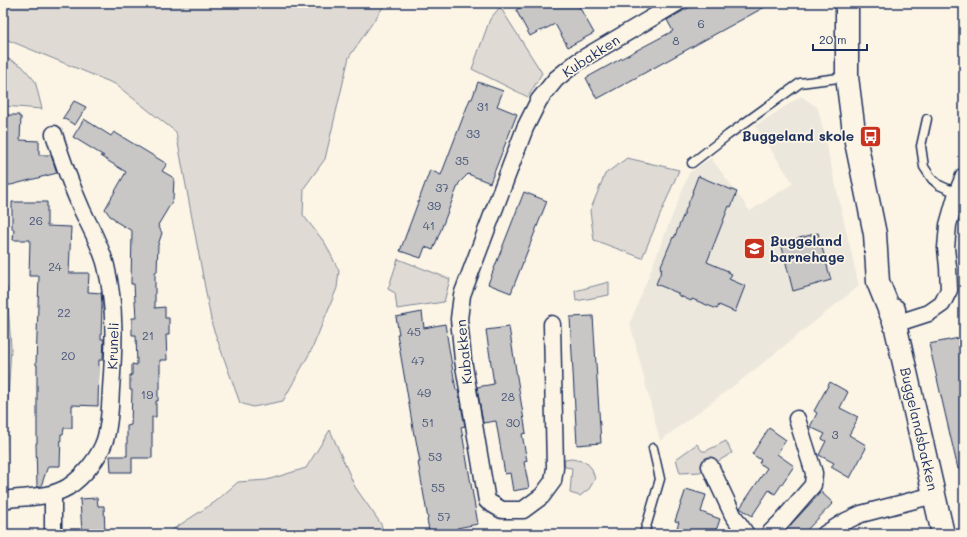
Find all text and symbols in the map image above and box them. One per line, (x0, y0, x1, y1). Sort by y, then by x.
house number: 6 (697, 15, 705, 31)
scale bar (813, 26, 867, 52)
street label: Kubakken (558, 30, 623, 81)
text: 20 m (819, 31, 847, 47)
house number: 8 (672, 32, 680, 48)
house number: 31 (477, 98, 489, 114)
bus stop icon: Buggeland skole (857, 123, 883, 149)
house number: 33 (466, 125, 480, 141)
place label: Buggeland skole (742, 126, 854, 145)
house number: 35 (455, 152, 469, 168)
house number: 37 (435, 179, 449, 195)
house number: 39 (427, 197, 441, 213)
house number: 26 (29, 212, 43, 228)
house number: 41 (423, 217, 435, 233)
place label: Buggeland barnehage (770, 231, 845, 266)
school or university icon: Buggeland barnehage (742, 236, 768, 262)
house number: 24 (48, 258, 62, 274)
house number: 22 (57, 304, 71, 320)
street label: Kubakken (451, 319, 476, 385)
street label: Kruneli (102, 322, 123, 370)
house number: 45 (407, 323, 421, 339)
house number: 21 (142, 327, 154, 343)
house number: 20 (61, 347, 76, 363)
house number: 47 (411, 352, 425, 368)
street label: Buggelandsbakken (896, 365, 943, 492)
house number: 49 (417, 384, 431, 400)
house number: 19 (141, 386, 153, 402)
house number: 28 (501, 388, 515, 404)
house number: 51 (422, 414, 434, 430)
house number: 30 (506, 414, 521, 430)
house number: 3 (831, 426, 839, 442)
house number: 53 (428, 448, 442, 464)
house number: 55 (431, 479, 445, 495)
house number: 57 (437, 508, 451, 524)

